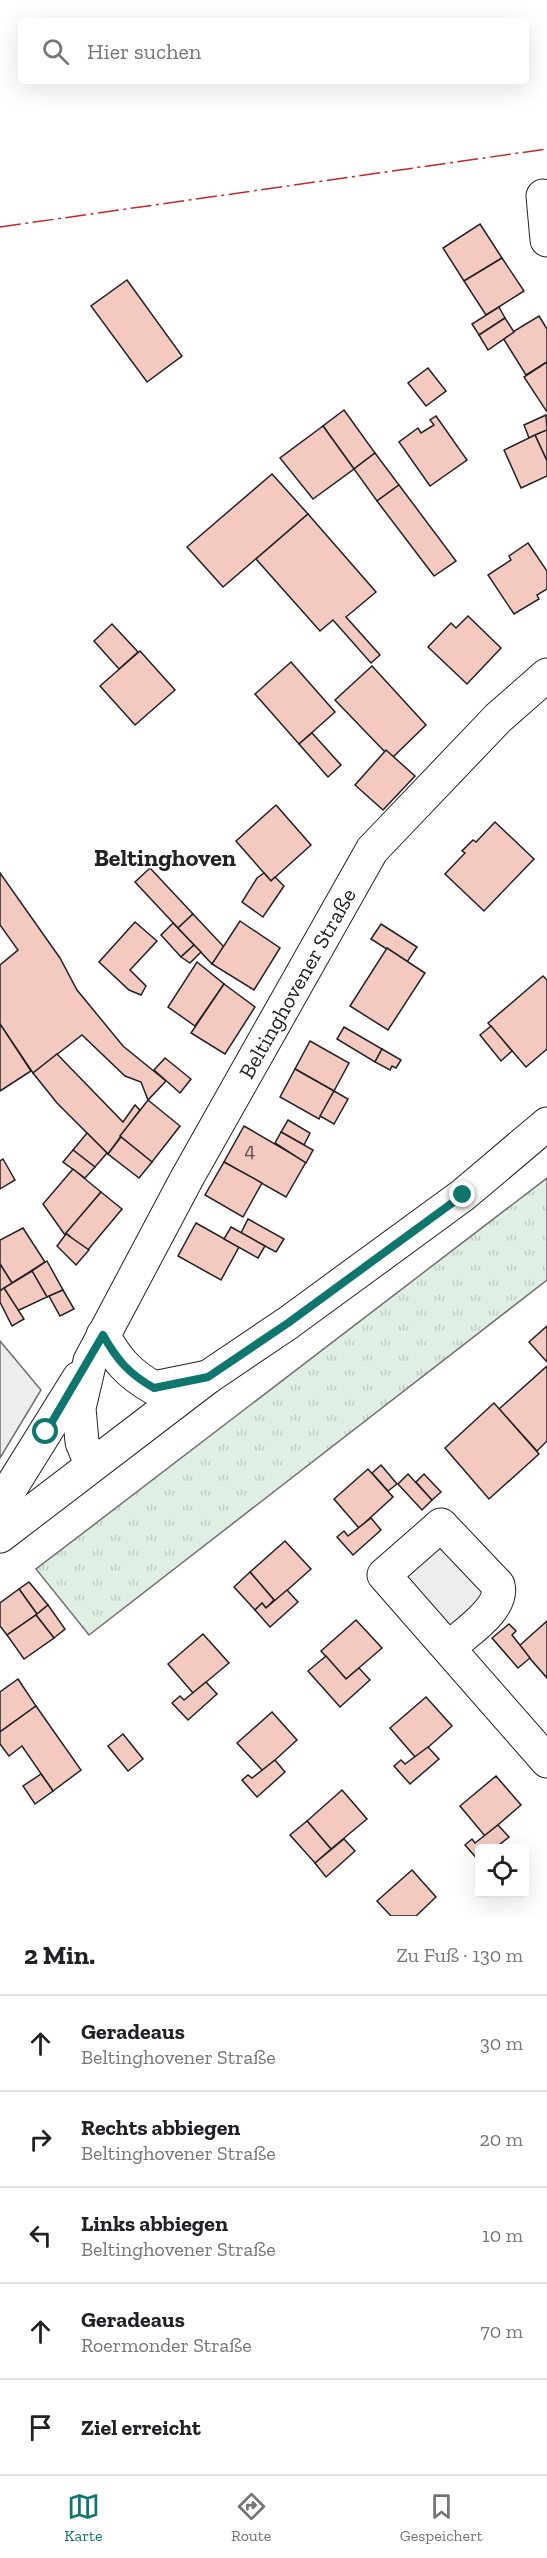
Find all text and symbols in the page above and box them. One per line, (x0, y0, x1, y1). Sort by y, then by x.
search box (18, 18, 529, 84)
icon: search (39, 35, 72, 68)
text: Hier suchen (87, 38, 201, 65)
district label: Beltinghoven (94, 843, 236, 872)
street label: Beltinghovener Straße (233, 883, 361, 1083)
house number: 4 (245, 1138, 256, 1162)
route end (449, 1181, 475, 1207)
route start (32, 1418, 58, 1444)
map controls (475, 1844, 529, 1898)
button: locate (475, 1844, 529, 1898)
text: 2 Min. (24, 1939, 95, 1971)
text: Zu Fuß · 130 m (397, 1943, 523, 1967)
text: Geradeaus (81, 2018, 185, 2045)
icon: ahead (24, 2027, 57, 2060)
text: 30 m (480, 2031, 523, 2055)
text: Beltinghovener Straße (81, 2045, 276, 2069)
text: Rechts abbiegen (81, 2114, 240, 2141)
icon: right (24, 2123, 57, 2156)
text: 20 m (479, 2127, 523, 2151)
text: Beltinghovener Straße (81, 2141, 276, 2165)
text: Links abbiegen (81, 2210, 228, 2237)
icon: left (24, 2219, 57, 2252)
text: 10 m (482, 2223, 523, 2247)
text: Beltinghovener Straße (81, 2237, 276, 2261)
text: Geradeaus (81, 2306, 185, 2333)
icon: ahead (24, 2315, 57, 2348)
text: 70 m (480, 2319, 523, 2343)
text: Roermonder Straße (81, 2333, 252, 2357)
icon: arrive (24, 2411, 57, 2444)
text: Ziel erreicht (81, 2414, 201, 2441)
tab: Karte (64, 2490, 102, 2545)
tab: Route (231, 2490, 271, 2545)
tab: Gespeichert (400, 2490, 483, 2545)

